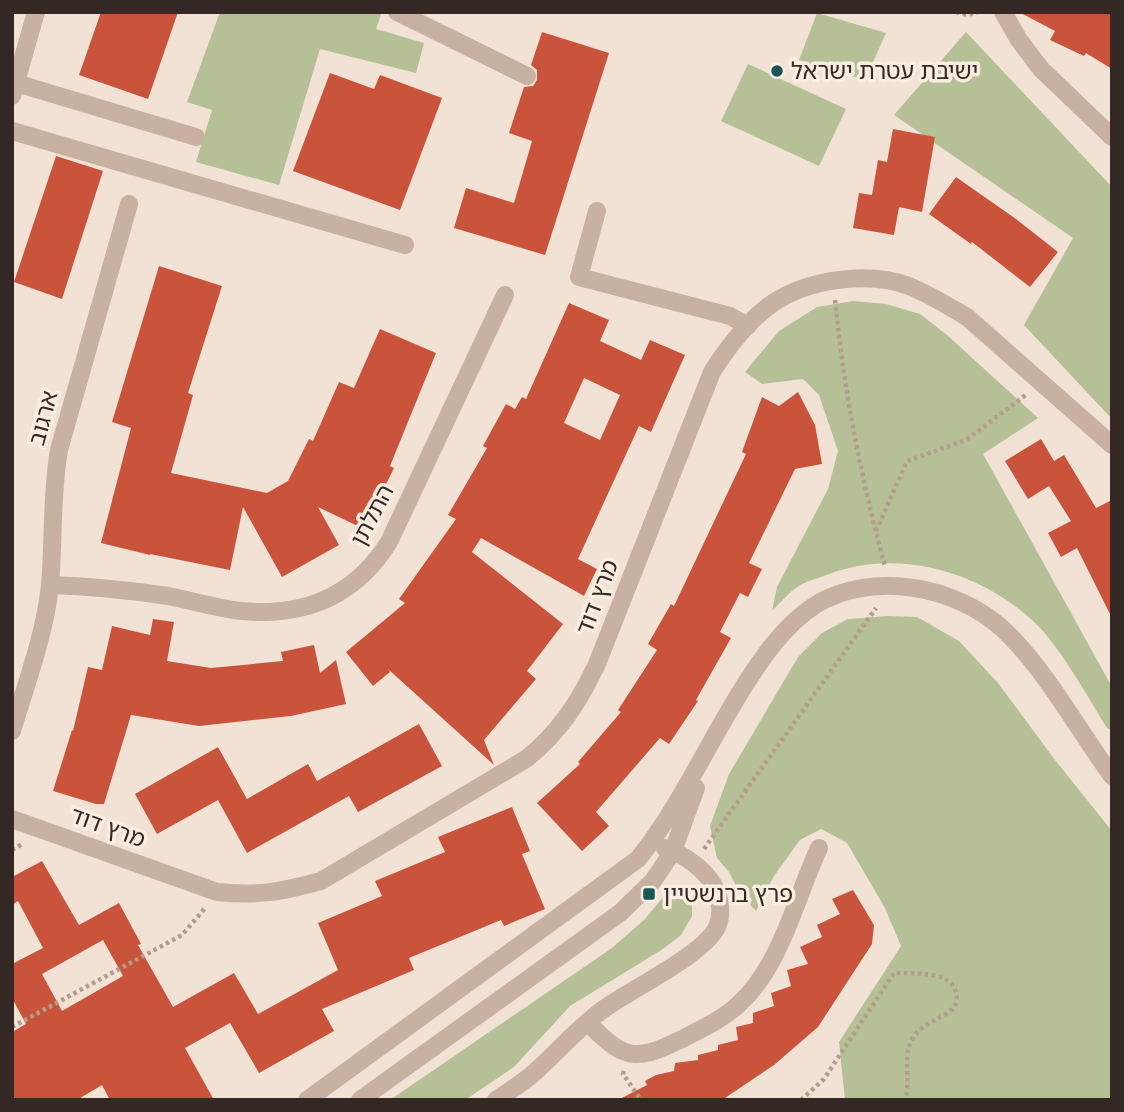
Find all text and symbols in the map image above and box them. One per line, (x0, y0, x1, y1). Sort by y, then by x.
place label: ישיבת עטרת ישראל (791, 56, 978, 85)
marker: ישיבת עטרת ישראל (769, 63, 785, 79)
street label: ארגוב (21, 387, 64, 448)
street label: התלתן (343, 479, 400, 550)
street label: מרץ דוד (569, 555, 624, 638)
street label: מרץ דוד (67, 800, 150, 853)
place label: פרץ ברנשטיין (663, 879, 793, 908)
marker: פרץ ברנשטיין (641, 886, 657, 902)

